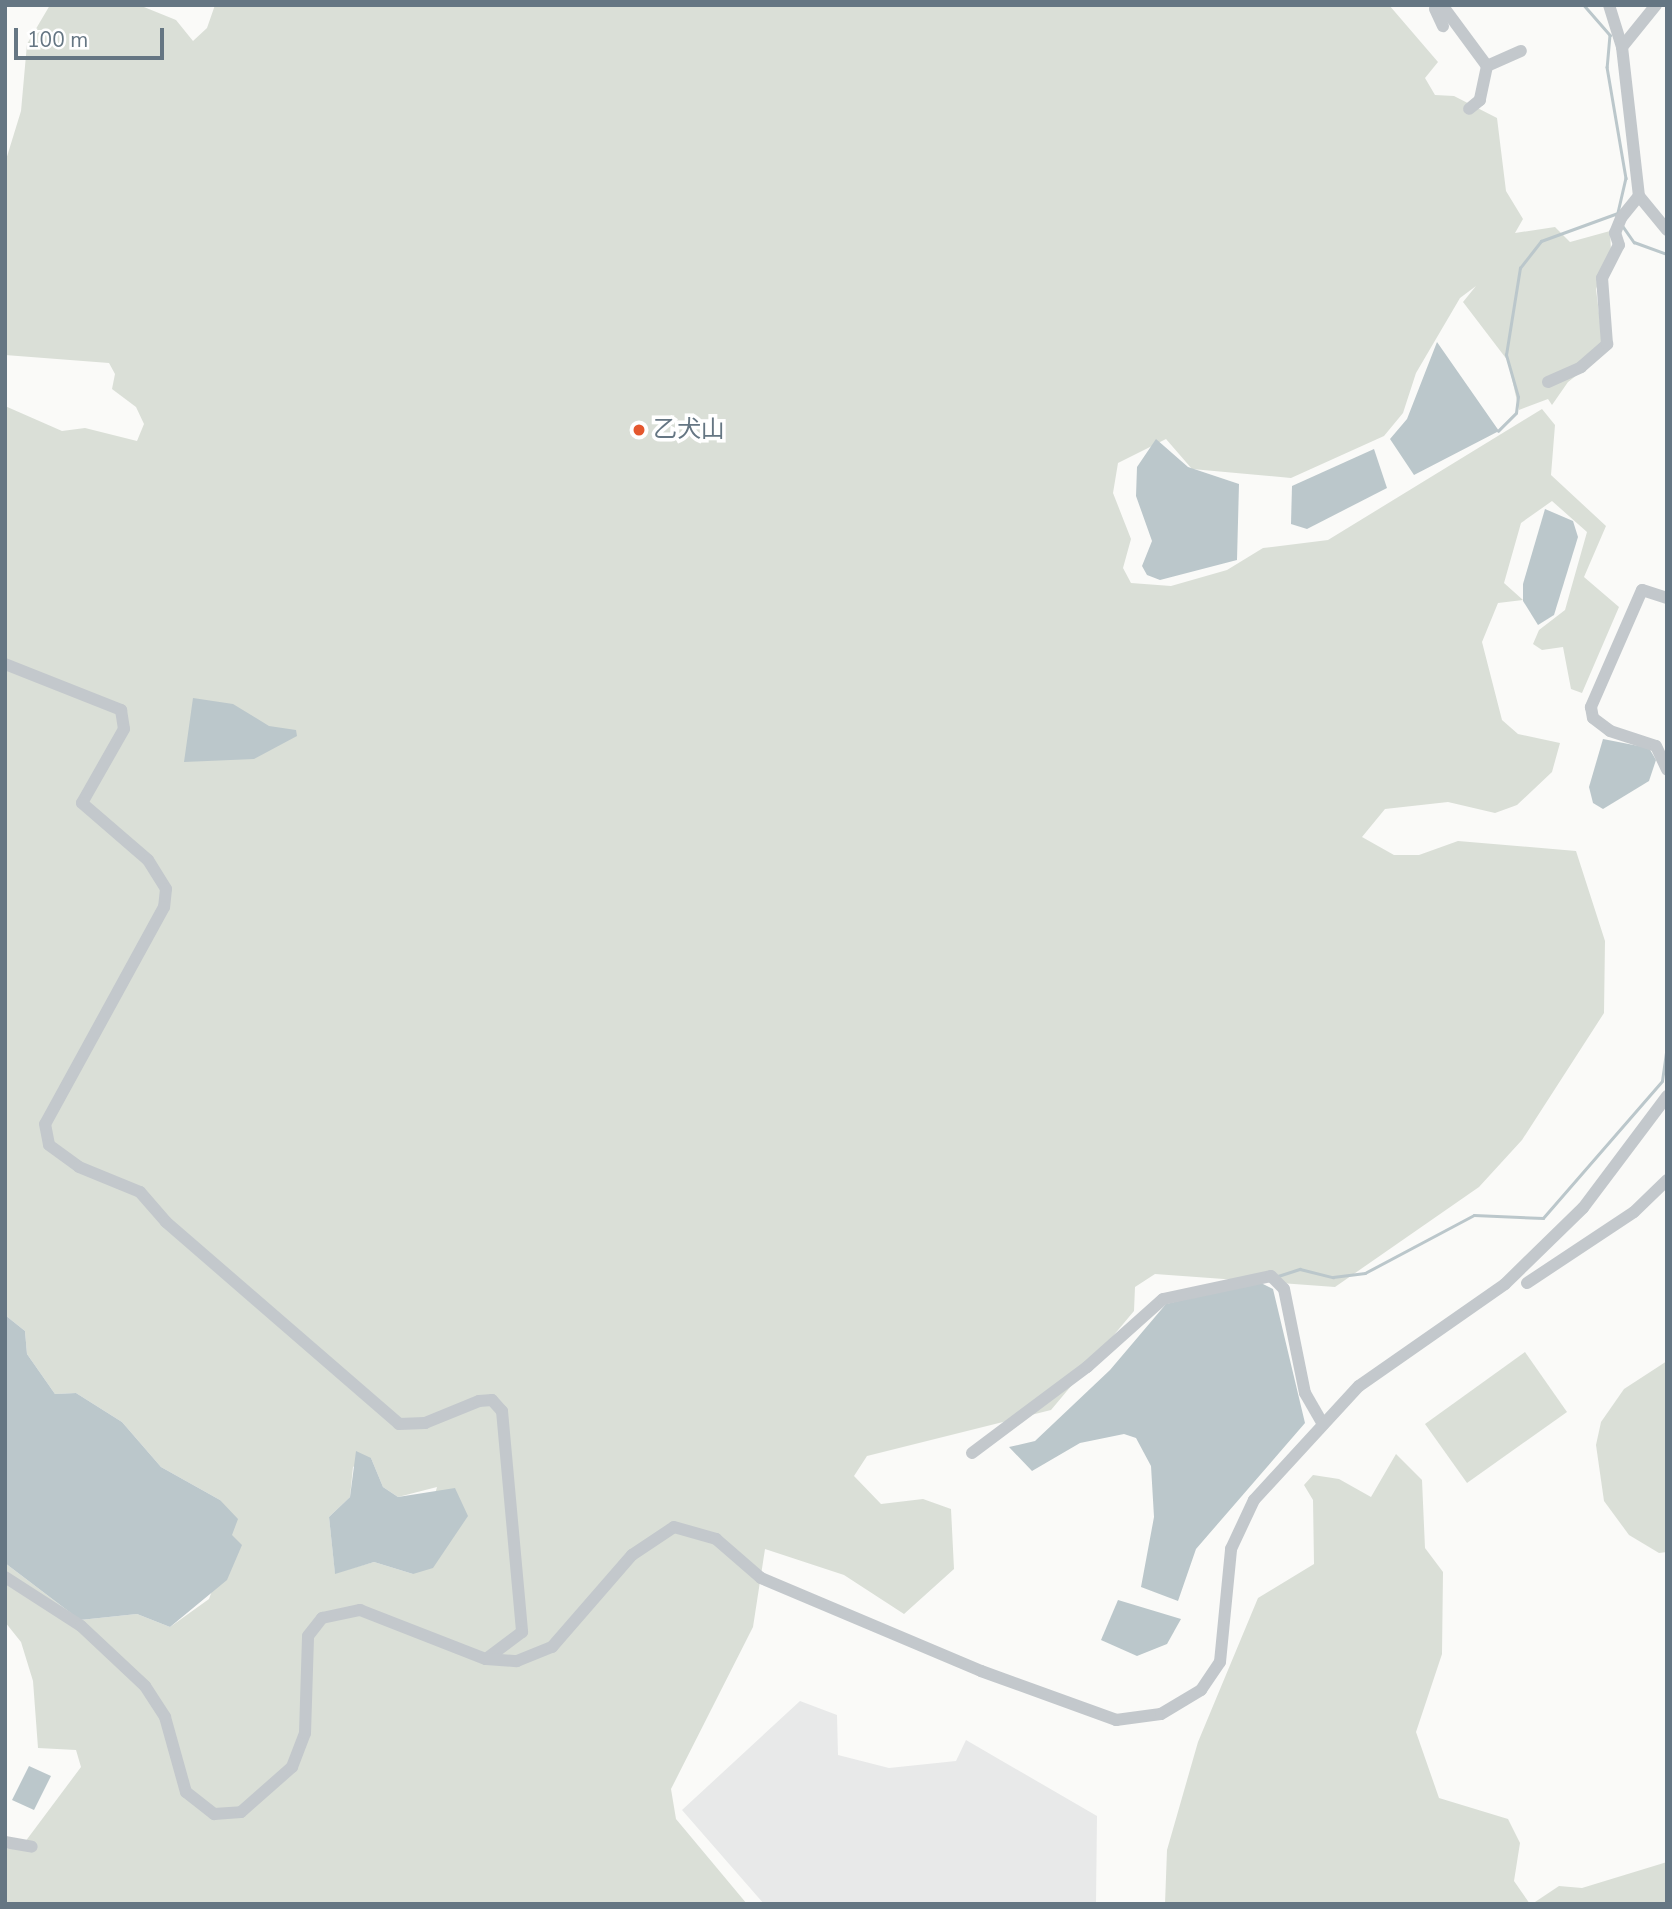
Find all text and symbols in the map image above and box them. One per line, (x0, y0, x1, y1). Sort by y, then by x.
scale bar (18, 14, 168, 58)
text: 100 m (27, 26, 88, 54)
place label: 乙犬山 (653, 416, 725, 444)
marker: 乙犬山 (631, 422, 647, 438)

